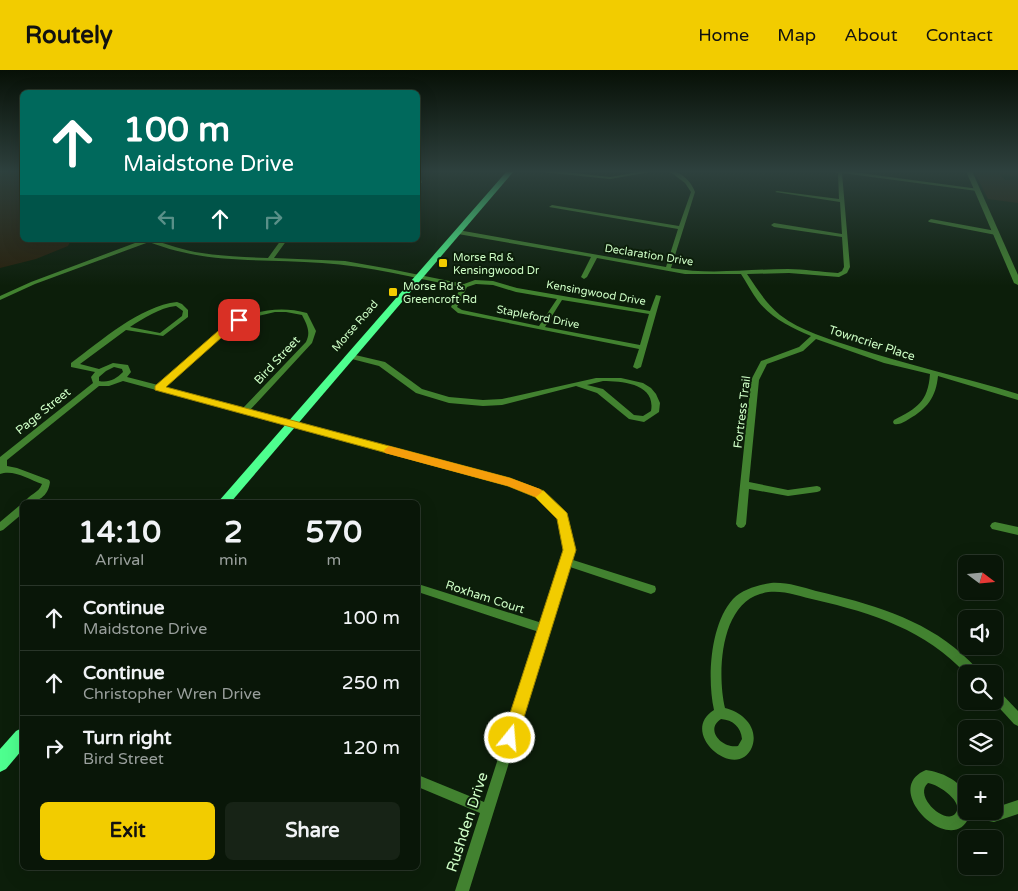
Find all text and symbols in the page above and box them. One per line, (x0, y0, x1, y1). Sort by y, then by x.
text: Routely (25, 21, 113, 50)
text: Home (698, 24, 749, 46)
text: Map (777, 24, 816, 46)
text: About (844, 24, 898, 46)
text: Contact (926, 24, 993, 46)
text: 100 m (123, 109, 230, 151)
icon: ahead (40, 110, 105, 175)
text: Maidstone Drive (123, 151, 294, 177)
icon: left (153, 205, 181, 233)
icon: ahead (206, 205, 234, 233)
icon: right (259, 205, 287, 233)
street label: Declaration Drive (604, 242, 694, 268)
place label: Morse Rd & Kensingwood Dr (453, 251, 540, 277)
marker: Morse Rd & Kensingwood Dr (437, 257, 449, 269)
street label: Kensingwood Drive (545, 278, 647, 308)
place label: Morse Rd & Greencroft Rd (403, 280, 477, 306)
marker: Morse Rd & Greencroft Rd (387, 286, 399, 298)
street label: Morse Road (329, 298, 381, 354)
pin (218, 299, 260, 341)
street label: Stapleford Drive (495, 303, 581, 331)
icon: arrive (225, 306, 253, 334)
street label: Towncrier Place (827, 322, 917, 364)
street label: Bird Street (251, 333, 303, 387)
street label: Fortress Trail (731, 375, 753, 449)
street label: Page Street (13, 384, 73, 437)
text: 14:10 (78, 514, 161, 551)
text: 2 (224, 514, 243, 551)
text: 570 (306, 514, 362, 551)
text: Arrival (95, 550, 144, 570)
text: min (219, 550, 248, 570)
text: m (326, 550, 341, 570)
north arrow (958, 555, 1002, 600)
map controls (958, 555, 1003, 875)
street label: Roxham Court (444, 578, 527, 617)
text: Continue (83, 597, 165, 619)
icon: ahead (40, 604, 68, 632)
text: 100 m (342, 607, 400, 629)
button: sound (958, 610, 1003, 655)
text: Maidstone Drive (83, 619, 207, 639)
text: Continue (83, 662, 165, 684)
button: search (958, 665, 1003, 710)
icon: ahead (40, 669, 68, 697)
text: 250 m (342, 672, 400, 694)
text: Christopher Wren Drive (83, 684, 261, 704)
position arrow (483, 711, 535, 763)
button: layers (958, 720, 1003, 765)
text: Turn right (83, 727, 171, 749)
icon: right (40, 734, 68, 762)
text: 120 m (342, 737, 400, 759)
text: Bird Street (83, 749, 164, 769)
street label: Rushden Drive (442, 770, 492, 874)
button: + (958, 775, 1003, 820)
button: Exit (40, 802, 215, 860)
button: Share (225, 802, 400, 860)
button: − (958, 830, 1003, 875)

